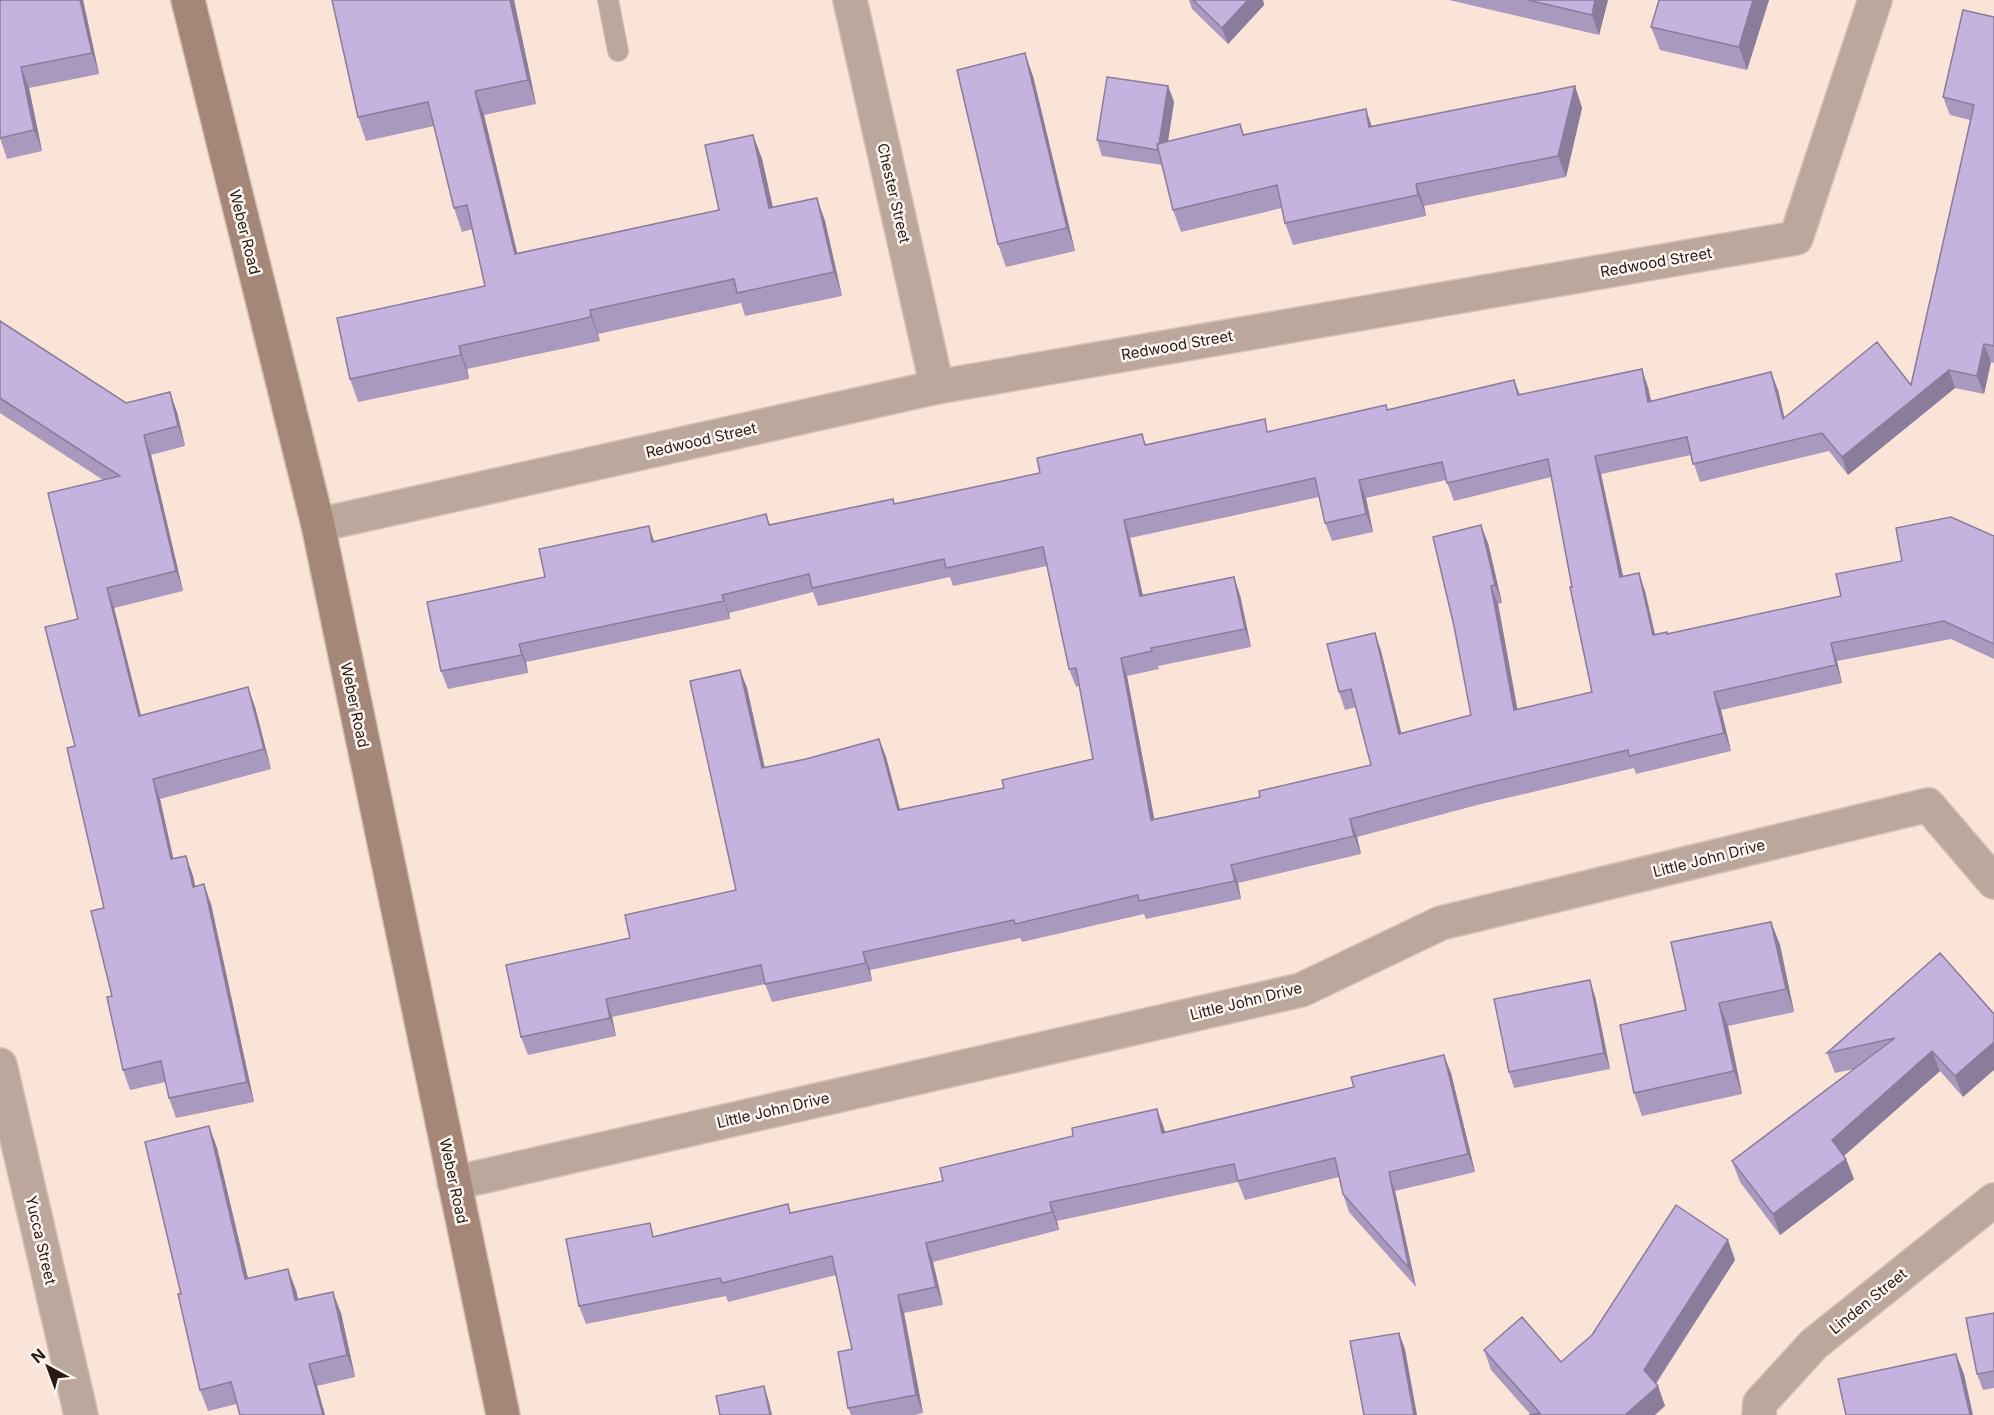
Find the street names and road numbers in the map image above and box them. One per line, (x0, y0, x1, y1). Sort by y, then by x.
street label: Chester Street (873, 141, 915, 245)
street label: Weber Road (225, 188, 265, 276)
street label: Redwood Street (1599, 243, 1713, 281)
street label: Redwood Street (1120, 326, 1234, 364)
street label: Redwood Street (644, 418, 758, 462)
street label: Weber Road (337, 661, 373, 749)
street label: Little John Drive (1651, 835, 1767, 881)
street label: Little John Drive (1188, 978, 1304, 1024)
street label: Little John Drive (715, 1088, 831, 1132)
street label: Weber Road (436, 1137, 472, 1225)
street label: Yucca Street (22, 1194, 60, 1286)
street label: Linden Street (1825, 1264, 1911, 1338)

